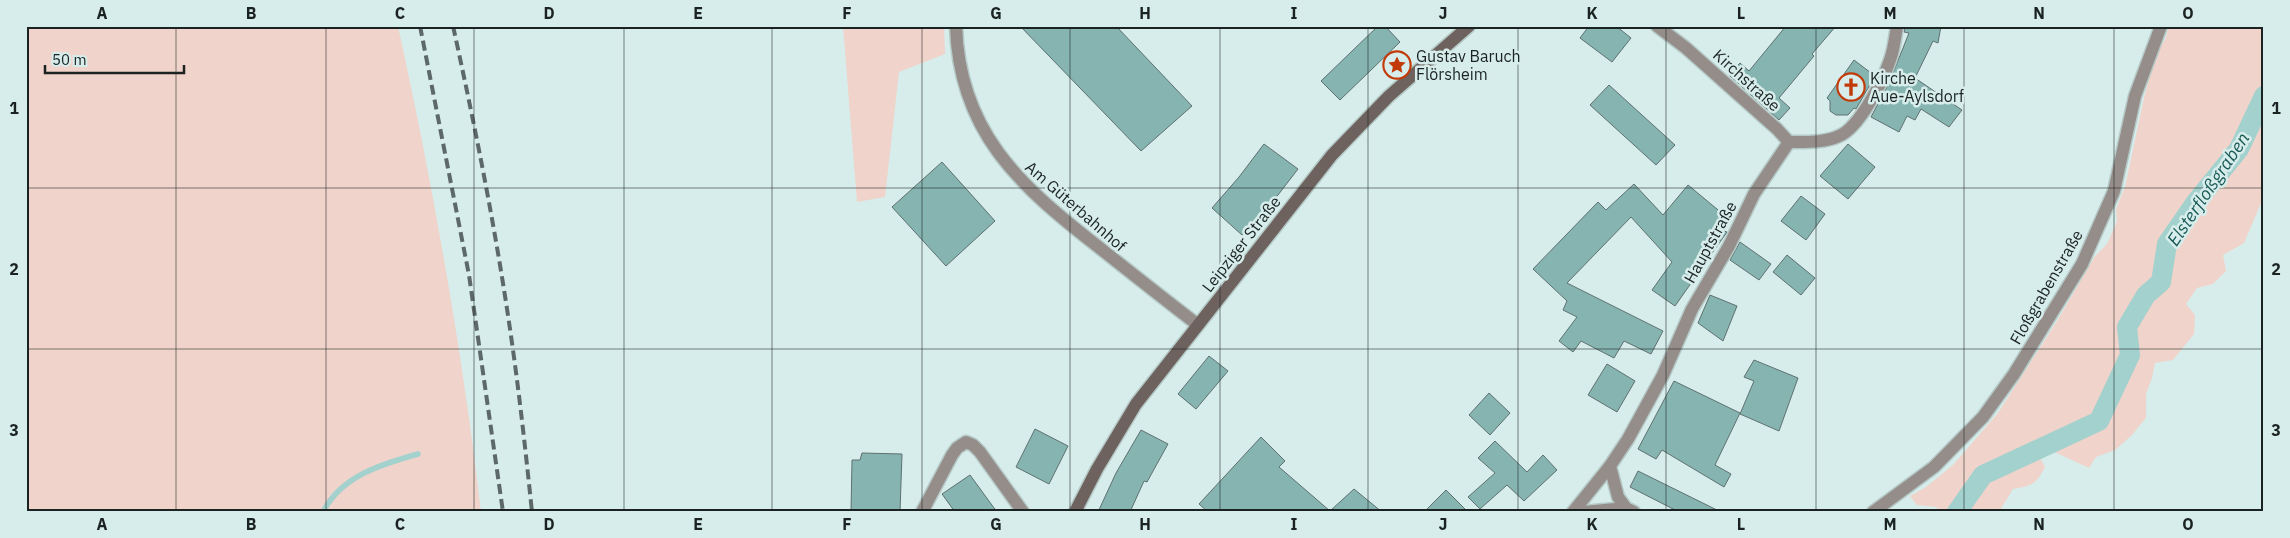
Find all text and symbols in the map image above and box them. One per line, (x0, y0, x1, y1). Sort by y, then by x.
text: A (97, 3, 108, 23)
text: B (246, 3, 257, 23)
text: C (395, 3, 405, 23)
text: D (543, 3, 555, 23)
text: E (693, 3, 703, 23)
text: F (842, 3, 852, 23)
text: G (990, 3, 1002, 23)
text: H (1139, 3, 1151, 23)
text: I (1291, 3, 1298, 23)
text: J (1439, 3, 1447, 23)
text: K (1586, 3, 1598, 23)
text: L (1737, 3, 1745, 23)
text: M (1883, 3, 1897, 23)
text: N (2033, 3, 2045, 23)
text: O (2182, 3, 2194, 23)
scale bar (45, 42, 184, 74)
street label: Kirchstraße (1709, 45, 1785, 116)
place label: Gustav Baruch Flörsheim (1416, 46, 1521, 84)
text: 50 m (52, 50, 87, 69)
place icon: Gustav Baruch Flörsheim (1382, 50, 1412, 80)
place label: Kirche Aue-Aylsdorf (1870, 68, 1964, 106)
church icon: Kirche Aue-Aylsdorf (1836, 72, 1866, 102)
text: 1 (9, 98, 19, 118)
text: 1 (2271, 98, 2281, 118)
water label: Elsterfloßgraben (2162, 128, 2254, 250)
street label: Am Güterbahnhof (1021, 157, 1131, 255)
street label: Leipziger Straße (1197, 192, 1285, 296)
street label: Hauptstraße (1679, 197, 1741, 286)
street label: Floßgrabenstraße (2005, 226, 2087, 348)
text: 2 (9, 259, 19, 279)
text: 2 (2271, 259, 2281, 279)
text: 3 (9, 420, 19, 440)
text: 3 (2271, 420, 2281, 440)
text: A (97, 514, 108, 534)
text: B (246, 514, 257, 534)
text: C (395, 514, 405, 534)
text: D (543, 514, 555, 534)
text: E (693, 514, 703, 534)
text: F (842, 514, 852, 534)
text: G (990, 514, 1002, 534)
text: H (1139, 514, 1151, 534)
text: I (1291, 514, 1298, 534)
text: J (1439, 514, 1447, 534)
text: K (1586, 514, 1598, 534)
text: L (1737, 514, 1745, 534)
text: M (1883, 514, 1897, 534)
text: N (2033, 514, 2045, 534)
text: O (2182, 514, 2194, 534)

